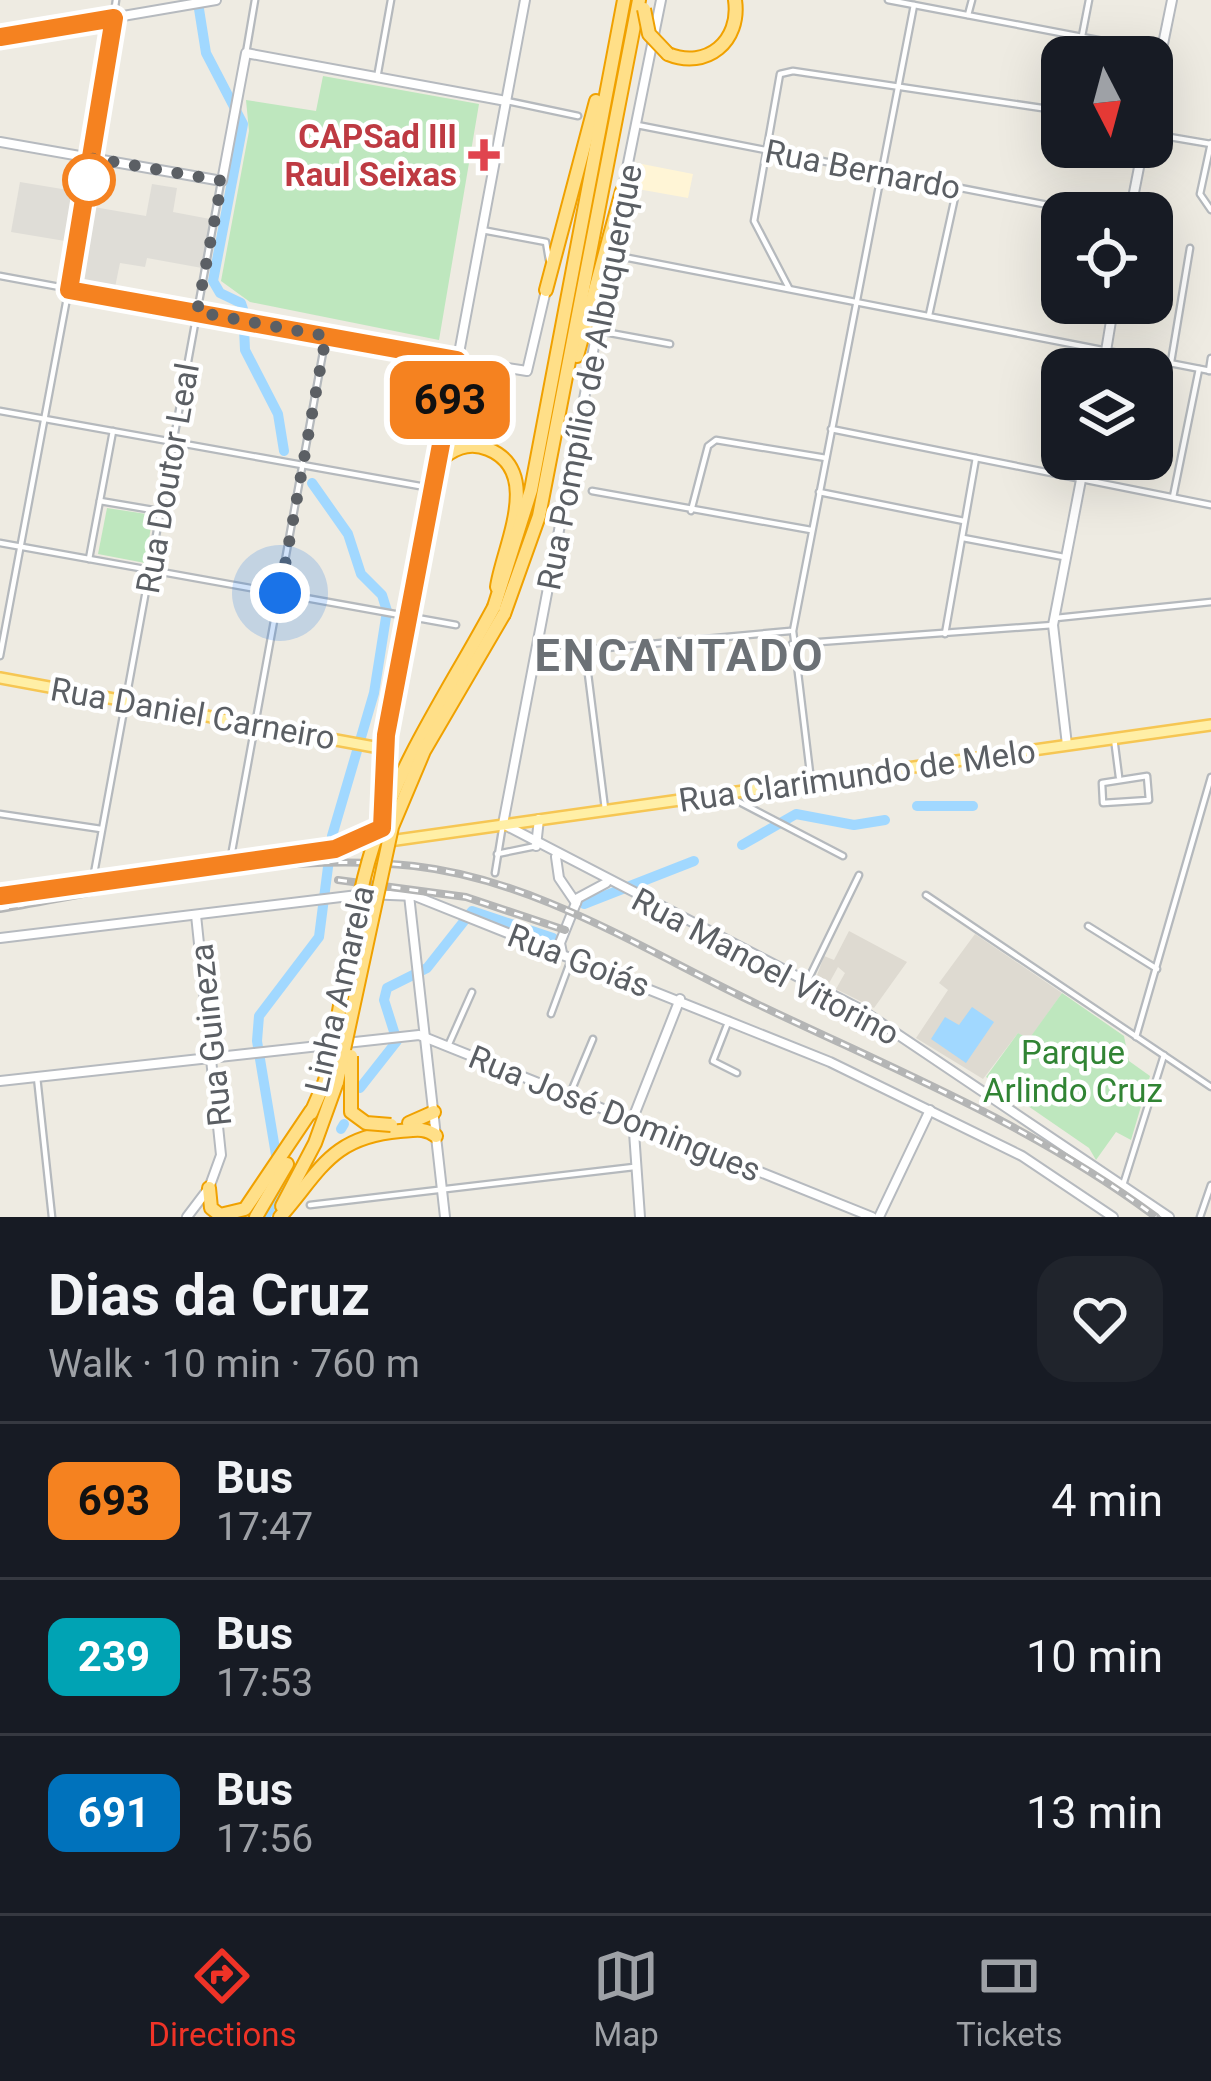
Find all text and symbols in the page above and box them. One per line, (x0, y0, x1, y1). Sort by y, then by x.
north arrow (1041, 36, 1173, 168)
map controls (1041, 36, 1173, 480)
place label: CAPSad III Raul Seixas (285, 117, 457, 194)
street label: Rua Bernardo (762, 131, 964, 208)
marker: CAPSad III Raul Seixas (468, 139, 500, 171)
unlabelled marker (64, 155, 114, 205)
street label: Rua Pompílio de Albuquerque (529, 161, 650, 593)
button: locate (1041, 192, 1173, 324)
button: layers (1041, 348, 1173, 480)
street label: Rua Doutor Leal (128, 360, 207, 596)
line badge: 693 (381, 361, 519, 439)
text: 693 (414, 375, 486, 424)
your location (250, 563, 310, 623)
district label: ENCANTADO (535, 629, 825, 682)
street label: Rua Daniel Carneiro (48, 669, 338, 758)
street label: Rua Clarimundo de Melo (676, 731, 1038, 820)
street label: Rua Manoel Vitorino (626, 880, 906, 1053)
street label: Linha Amarela (297, 882, 382, 1096)
street label: Rua Goiás (502, 916, 655, 1005)
street label: Rua Guineza (182, 942, 239, 1128)
park label: Parque Arlindo Cruz (983, 1033, 1163, 1110)
street label: Rua José Domingues (463, 1037, 766, 1190)
button: heart (1037, 1256, 1163, 1382)
text: Dias da Cruz (48, 1262, 370, 1329)
text: Walk · 10 min · 760 m (48, 1341, 420, 1387)
text: Bus (216, 1451, 293, 1504)
text: 4 min (1051, 1474, 1163, 1527)
text: 693 (78, 1476, 150, 1525)
text: 17:47 (216, 1504, 313, 1550)
text: Bus (216, 1607, 293, 1660)
text: 10 min (1026, 1630, 1163, 1683)
text: 239 (78, 1632, 150, 1681)
text: 17:53 (216, 1660, 313, 1706)
text: Bus (216, 1763, 293, 1816)
text: 13 min (1026, 1786, 1163, 1839)
text: 691 (78, 1788, 150, 1837)
text: 17:56 (216, 1816, 313, 1862)
tab: Directions (148, 1943, 297, 2054)
tab: Map (593, 1943, 659, 2054)
tab: Tickets (956, 1943, 1063, 2054)

